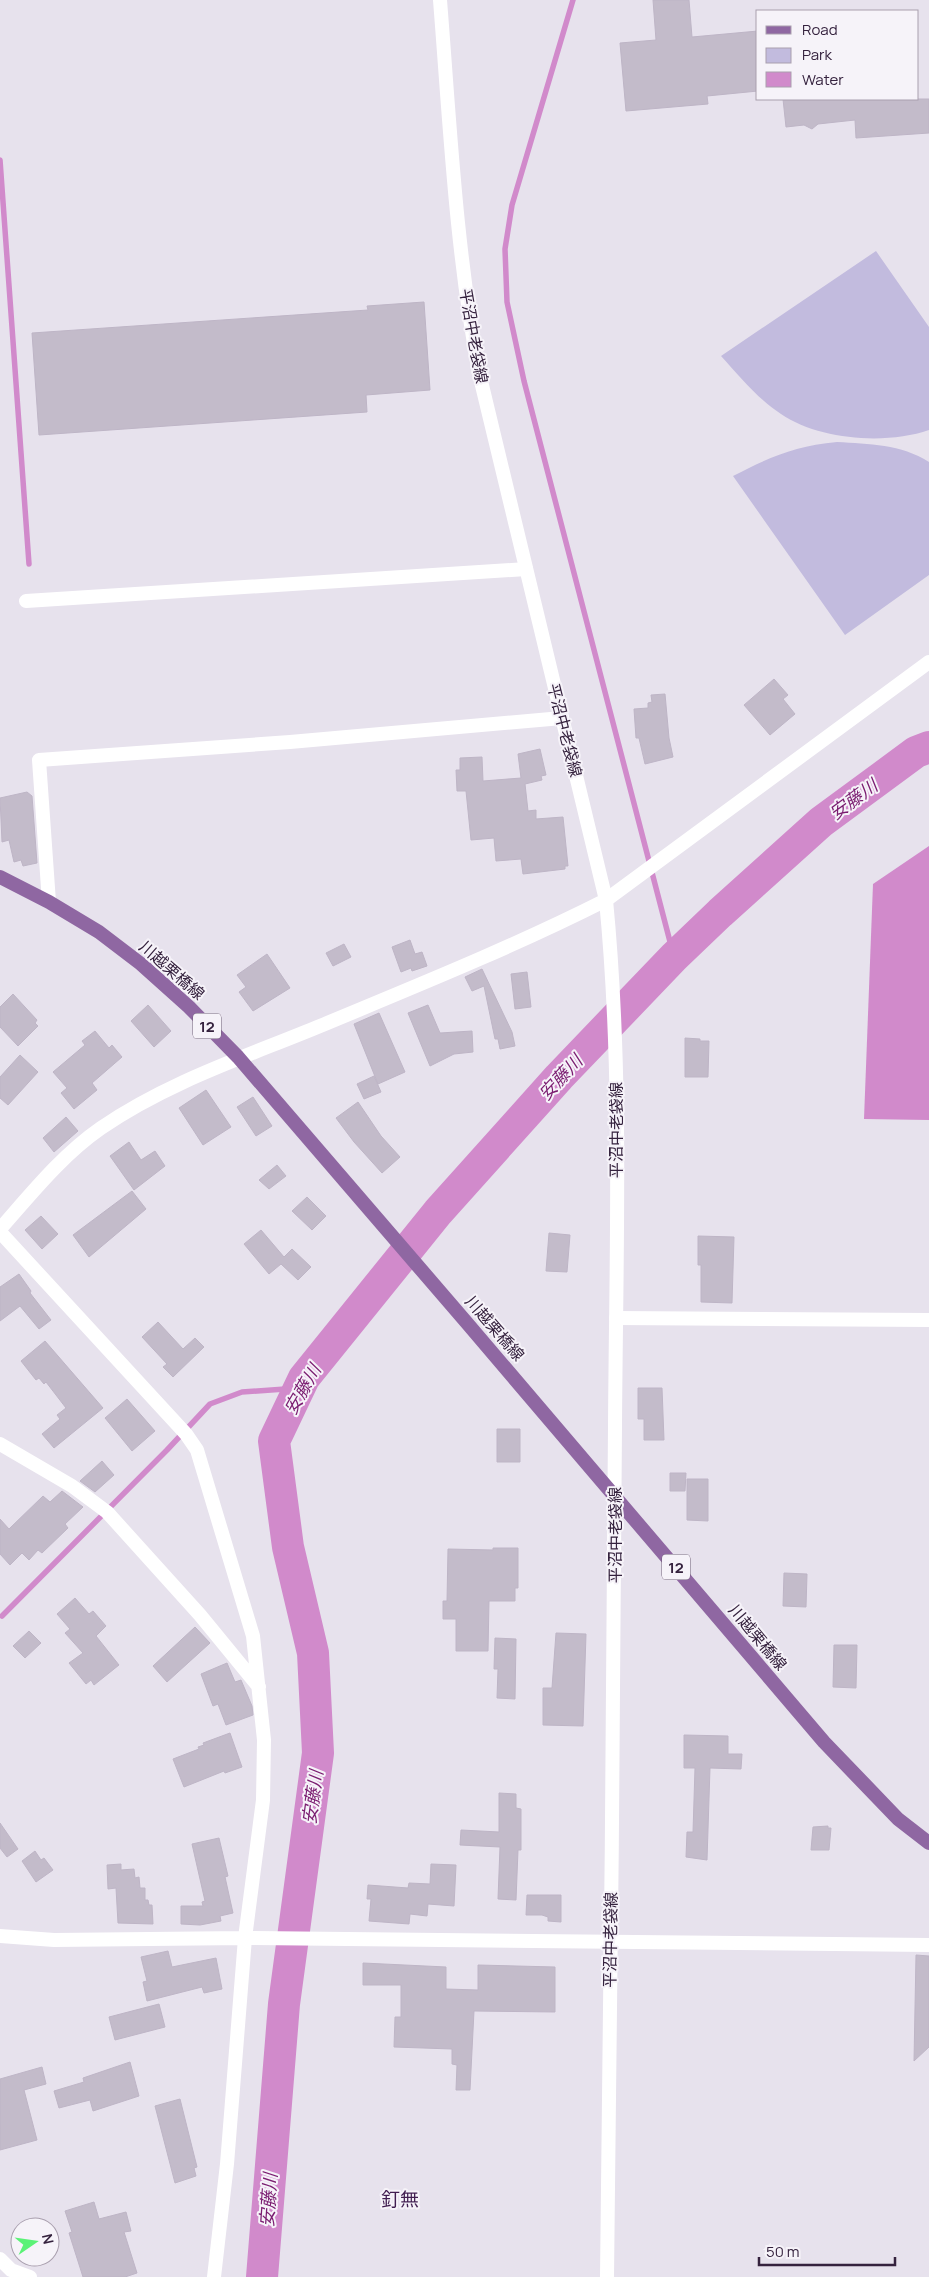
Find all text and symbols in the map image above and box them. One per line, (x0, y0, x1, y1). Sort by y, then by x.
legend (756, 10, 919, 100)
text: Road (802, 19, 838, 40)
text: Park (802, 44, 832, 65)
text: Water (802, 69, 844, 90)
street label: 平沼中老袋線 (455, 287, 493, 385)
street label: 平沼中老袋線 (543, 681, 587, 779)
water label: 安藤川 (824, 772, 884, 825)
street label: 川越栗橋線 (135, 935, 209, 1005)
road number: 12 (193, 1014, 221, 1038)
water label: 安藤川 (533, 1048, 589, 1105)
street label: 平沼中老袋線 (605, 1082, 627, 1178)
street label: 川越栗橋線 (460, 1291, 530, 1365)
water label: 安藤川 (278, 1358, 327, 1418)
street label: 平沼中老袋線 (604, 1487, 626, 1583)
road number: 12 (662, 1554, 690, 1580)
street label: 川越栗橋線 (724, 1599, 792, 1675)
water label: 安藤川 (296, 1767, 328, 1825)
street label: 平沼中老袋線 (598, 1892, 622, 1988)
water label: 安藤川 (254, 2170, 282, 2228)
district label: 釘無 (381, 2186, 419, 2212)
north arrow (10, 2217, 60, 2267)
text: N (38, 2232, 59, 2246)
scale bar (759, 2234, 895, 2266)
text: 50 m (766, 2241, 800, 2262)

